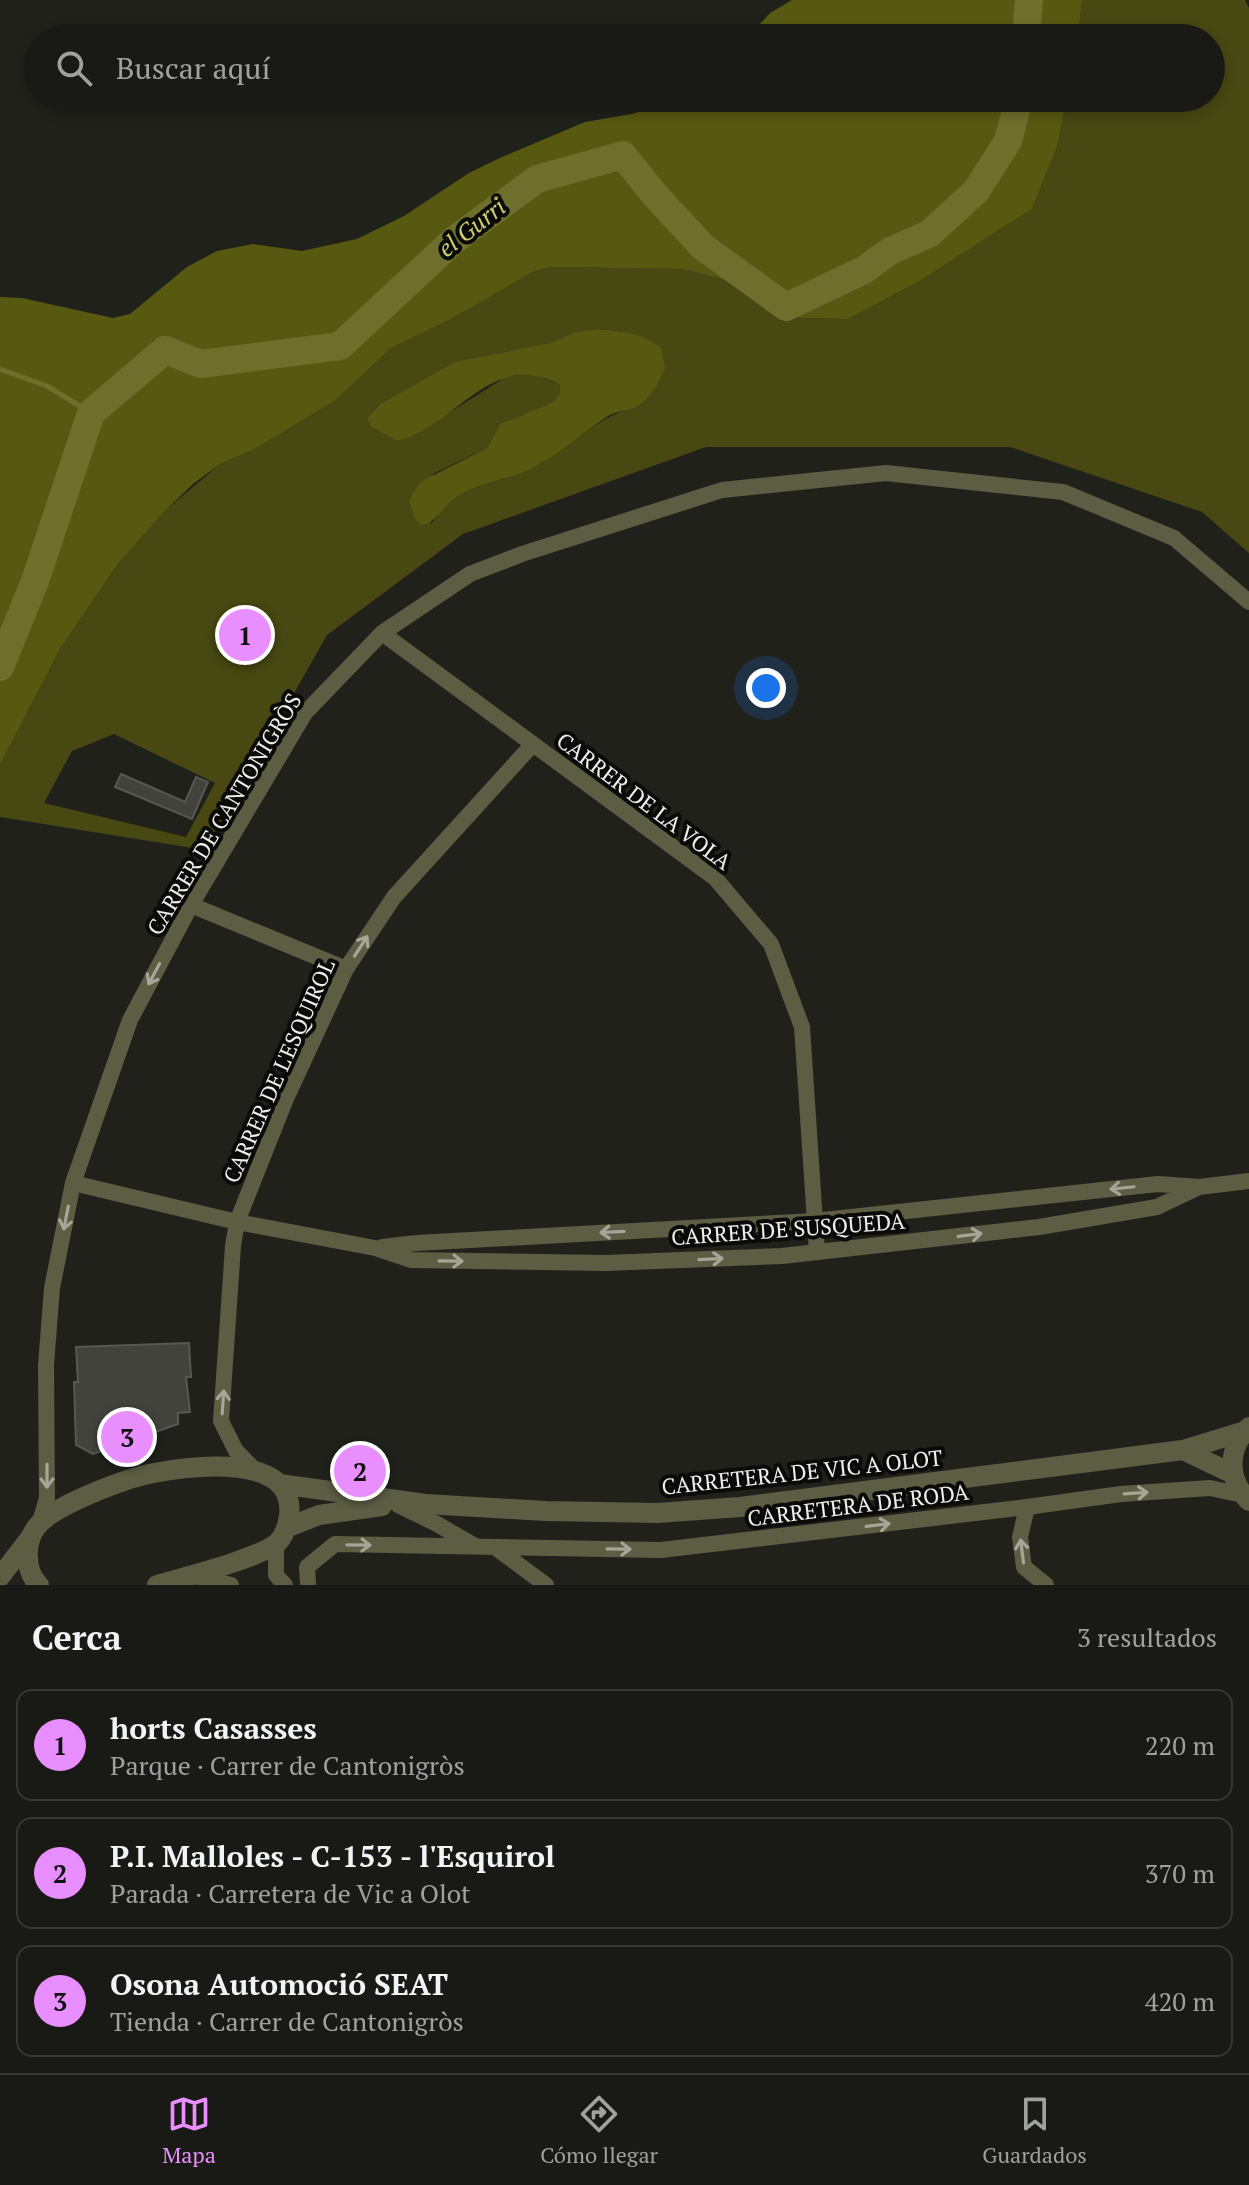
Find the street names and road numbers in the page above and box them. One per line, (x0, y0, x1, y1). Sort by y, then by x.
street label: CARRER DE CANTONIGRÒS (140, 688, 307, 940)
street label: CARRER DE LA VOLA (551, 725, 738, 876)
street label: CARRER DE L'ESQUIROL (216, 954, 341, 1187)
street label: CARRER DE SUSQUEDA (670, 1206, 907, 1251)
street label: CARRETERA DE VIC A OLOT (660, 1442, 944, 1501)
street label: CARRETERA DE RODA (746, 1476, 971, 1532)

